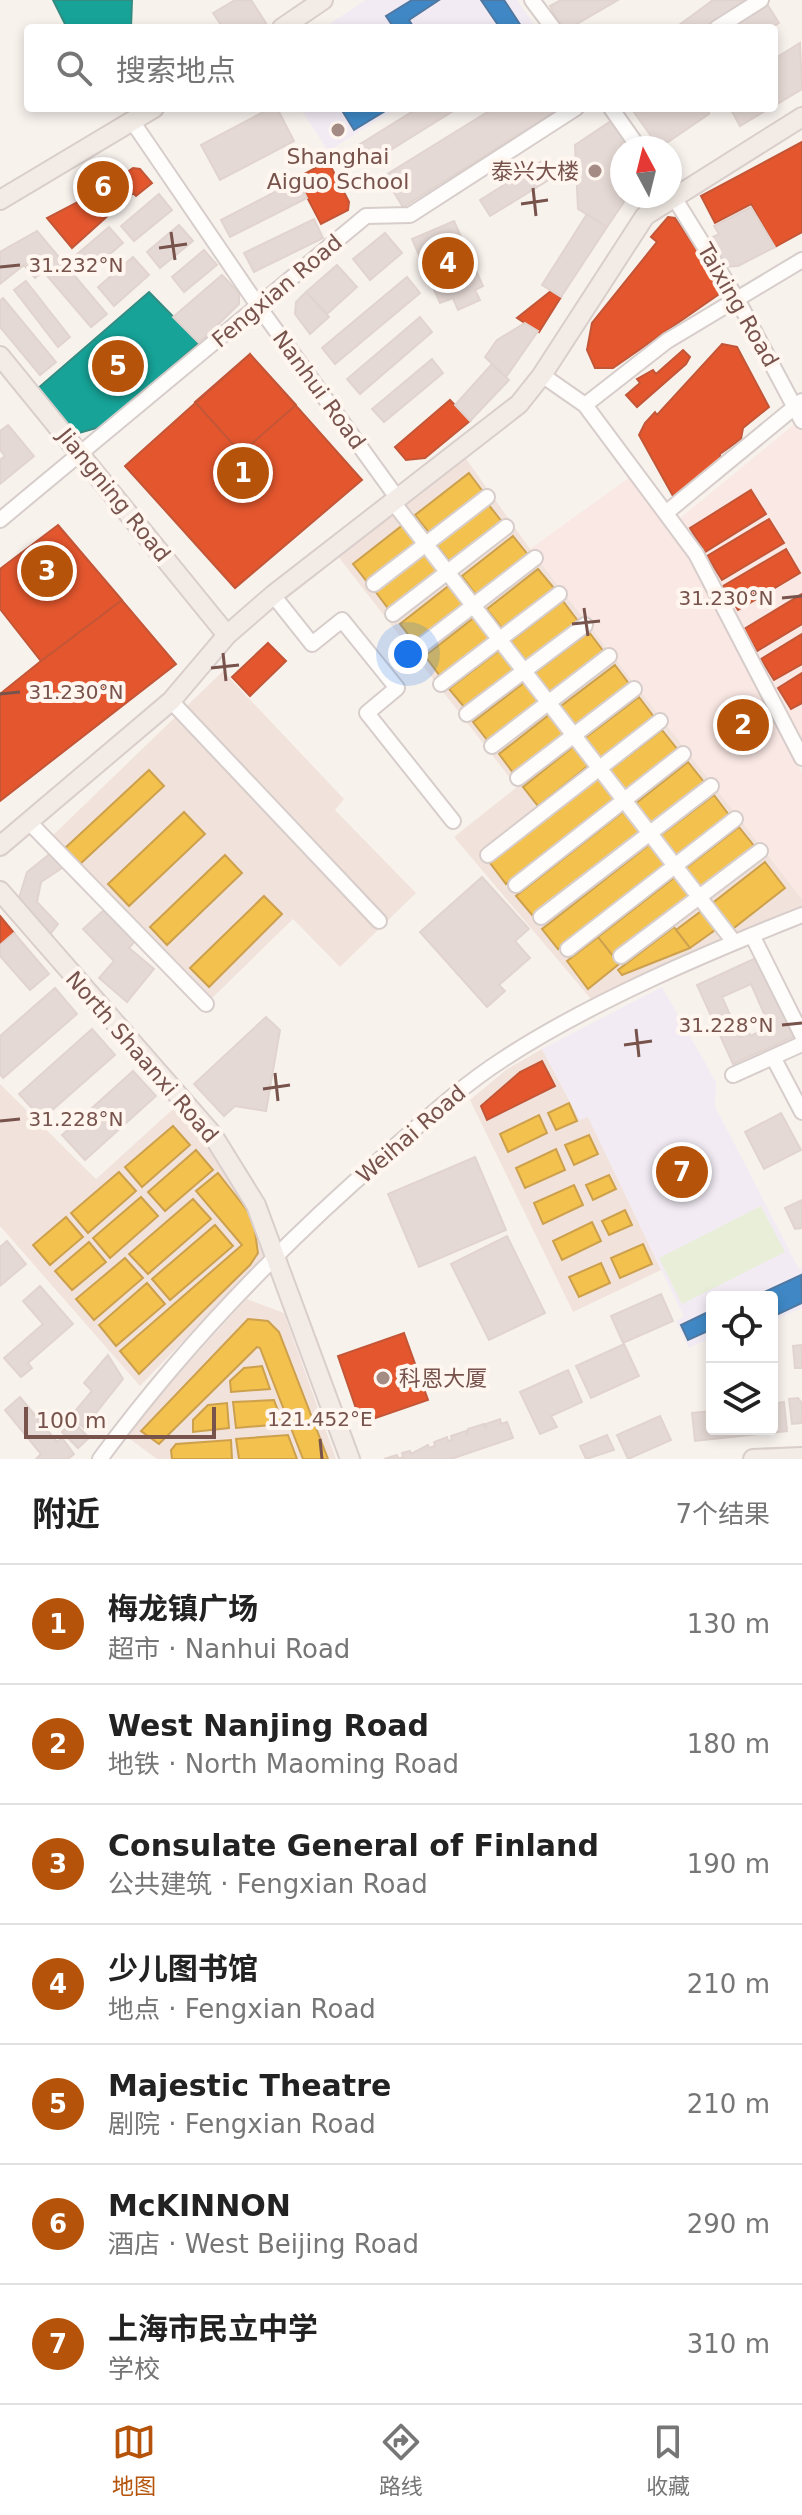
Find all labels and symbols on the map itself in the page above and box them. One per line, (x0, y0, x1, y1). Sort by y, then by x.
marker: Shanghai Aiguo School (329, 121, 347, 139)
north arrow (610, 136, 682, 208)
place label: Shanghai Aiguo School (267, 144, 409, 194)
pin: 6 (77, 157, 129, 217)
place label: 泰兴大楼 (491, 159, 579, 184)
marker: 泰兴大楼 (586, 162, 604, 180)
street label: Fengxian Road (207, 229, 347, 353)
pin: 4 (422, 233, 474, 293)
street label: Taixing Road (692, 238, 783, 371)
text: 31.232°N (29, 253, 123, 277)
street label: Nanhui Road (268, 326, 370, 454)
pin: 5 (92, 336, 144, 396)
street label: Jiangning Road (51, 422, 175, 567)
pin: 1 (217, 443, 269, 503)
pin: 3 (21, 541, 73, 601)
text: 31.230°N (679, 586, 773, 610)
your location (388, 634, 428, 674)
text: 31.230°N (29, 680, 123, 704)
pin: 2 (717, 695, 769, 755)
street label: North Shaanxi Road (61, 966, 223, 1148)
text: 31.228°N (679, 1013, 773, 1037)
street label: Weihai Road (352, 1080, 470, 1188)
text: 31.228°N (29, 1107, 123, 1131)
pin: 7 (656, 1142, 708, 1202)
place label: 科恩大厦 (399, 1366, 487, 1391)
marker: 科恩大厦 (374, 1369, 392, 1387)
scale bar (24, 1403, 216, 1439)
text: 121.452°E (267, 1407, 373, 1431)

